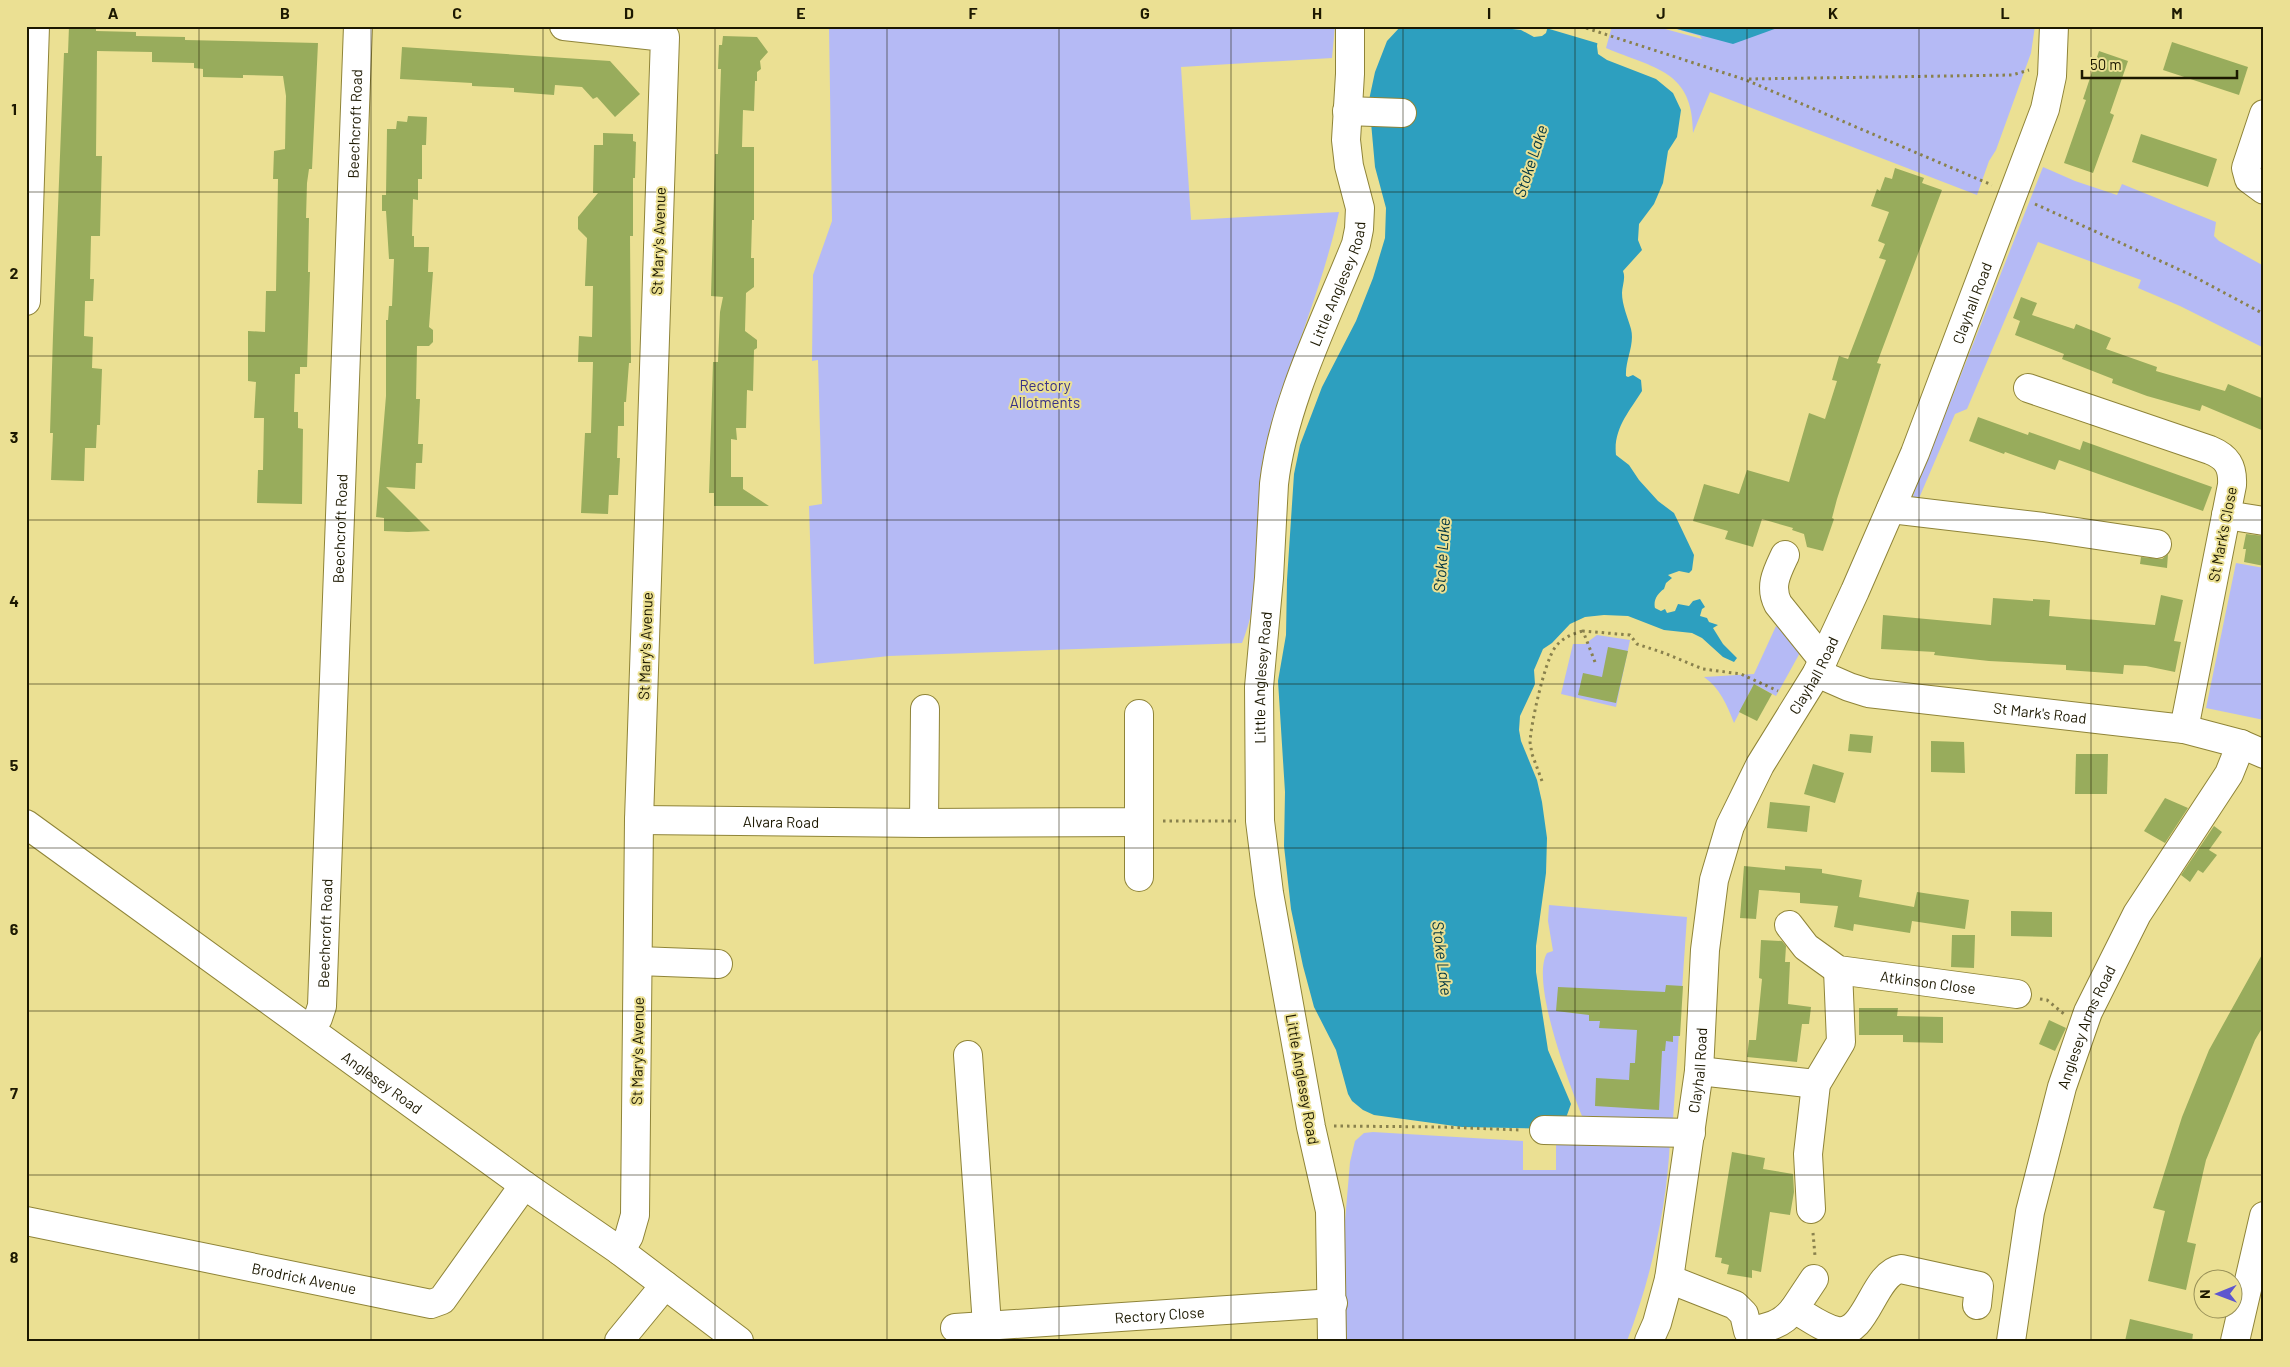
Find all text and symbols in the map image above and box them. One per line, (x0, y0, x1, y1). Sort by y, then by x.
text: A (108, 3, 119, 22)
text: B (280, 3, 290, 22)
text: C (452, 3, 462, 22)
text: D (624, 3, 634, 22)
text: E (796, 3, 806, 22)
text: F (969, 3, 978, 22)
text: G (1140, 3, 1150, 22)
text: H (1312, 3, 1322, 22)
text: I (1487, 3, 1491, 22)
text: J (1656, 3, 1666, 22)
text: K (1828, 3, 1838, 22)
text: L (2000, 3, 2010, 22)
text: M (2171, 3, 2183, 22)
scale bar (2082, 48, 2238, 80)
text: 50 m (2090, 55, 2122, 73)
street label: Beechcroft Road (343, 69, 365, 179)
text: 1 (11, 99, 17, 118)
water label: Stoke Lake (1509, 122, 1551, 200)
street label: St Mary's Avenue (647, 187, 669, 295)
street label: Little Anglesey Road (1305, 221, 1368, 349)
street label: Clayhall Road (1948, 260, 1995, 346)
text: 2 (10, 263, 19, 282)
park label: Rectory Allotments (1010, 376, 1080, 411)
text: 3 (10, 427, 18, 446)
street label: Beechcroft Road (329, 474, 351, 584)
street label: St Mark's Close (2204, 485, 2240, 583)
water label: Stoke Lake (1429, 517, 1453, 593)
text: 4 (9, 591, 19, 610)
street label: St Mary's Avenue (634, 592, 656, 700)
street label: Little Anglesey Road (1250, 611, 1275, 744)
street label: Clayhall Road (1785, 634, 1842, 717)
street label: St Mark's Road (1992, 698, 2088, 727)
text: 5 (10, 755, 19, 774)
street label: Alvara Road (743, 812, 819, 831)
street label: Beechcroft Road (314, 878, 336, 988)
text: 6 (10, 919, 19, 938)
water label: Stoke Lake (1429, 920, 1457, 996)
street label: Anglesey Arms Road (2053, 962, 2119, 1091)
street label: Atkinson Close (1879, 967, 1977, 997)
street label: St Mary's Avenue (627, 997, 647, 1105)
street label: Little Anglesey Road (1283, 1012, 1323, 1146)
street label: Clayhall Road (1684, 1027, 1710, 1114)
street label: Anglesey Road (339, 1047, 426, 1117)
text: 7 (10, 1083, 18, 1102)
text: 8 (10, 1247, 19, 1266)
street label: Brodrick Avenue (250, 1259, 358, 1298)
north arrow (2192, 1270, 2242, 1320)
text: N (2196, 1289, 2213, 1299)
street label: Rectory Close (1114, 1303, 1205, 1326)

